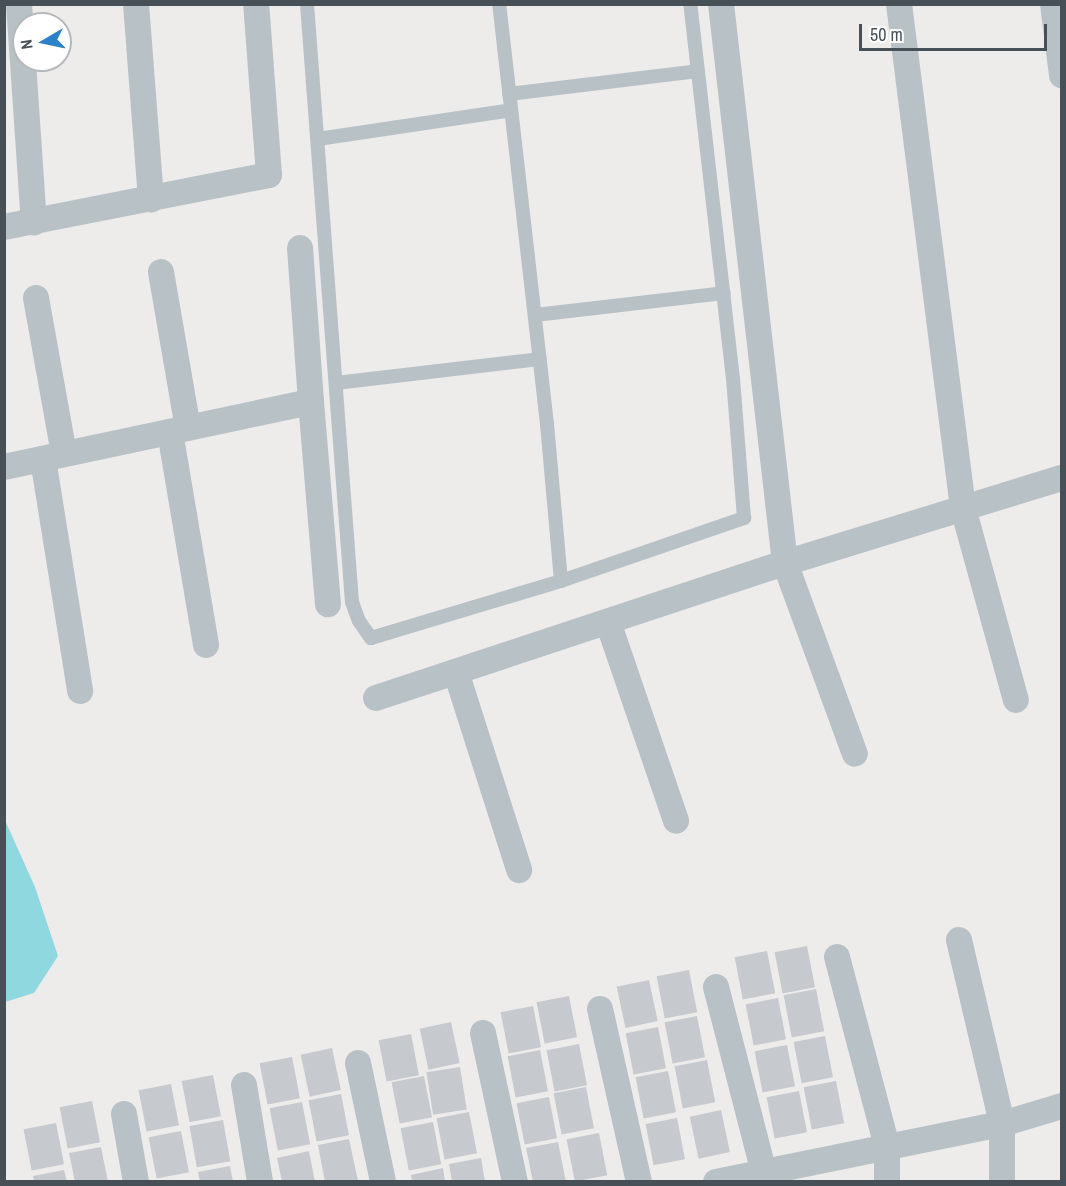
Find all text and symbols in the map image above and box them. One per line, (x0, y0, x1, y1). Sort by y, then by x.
north arrow (12, 12, 72, 72)
scale bar (862, 12, 1050, 50)
text: 50 m (870, 22, 903, 47)
text: N (15, 38, 38, 51)

